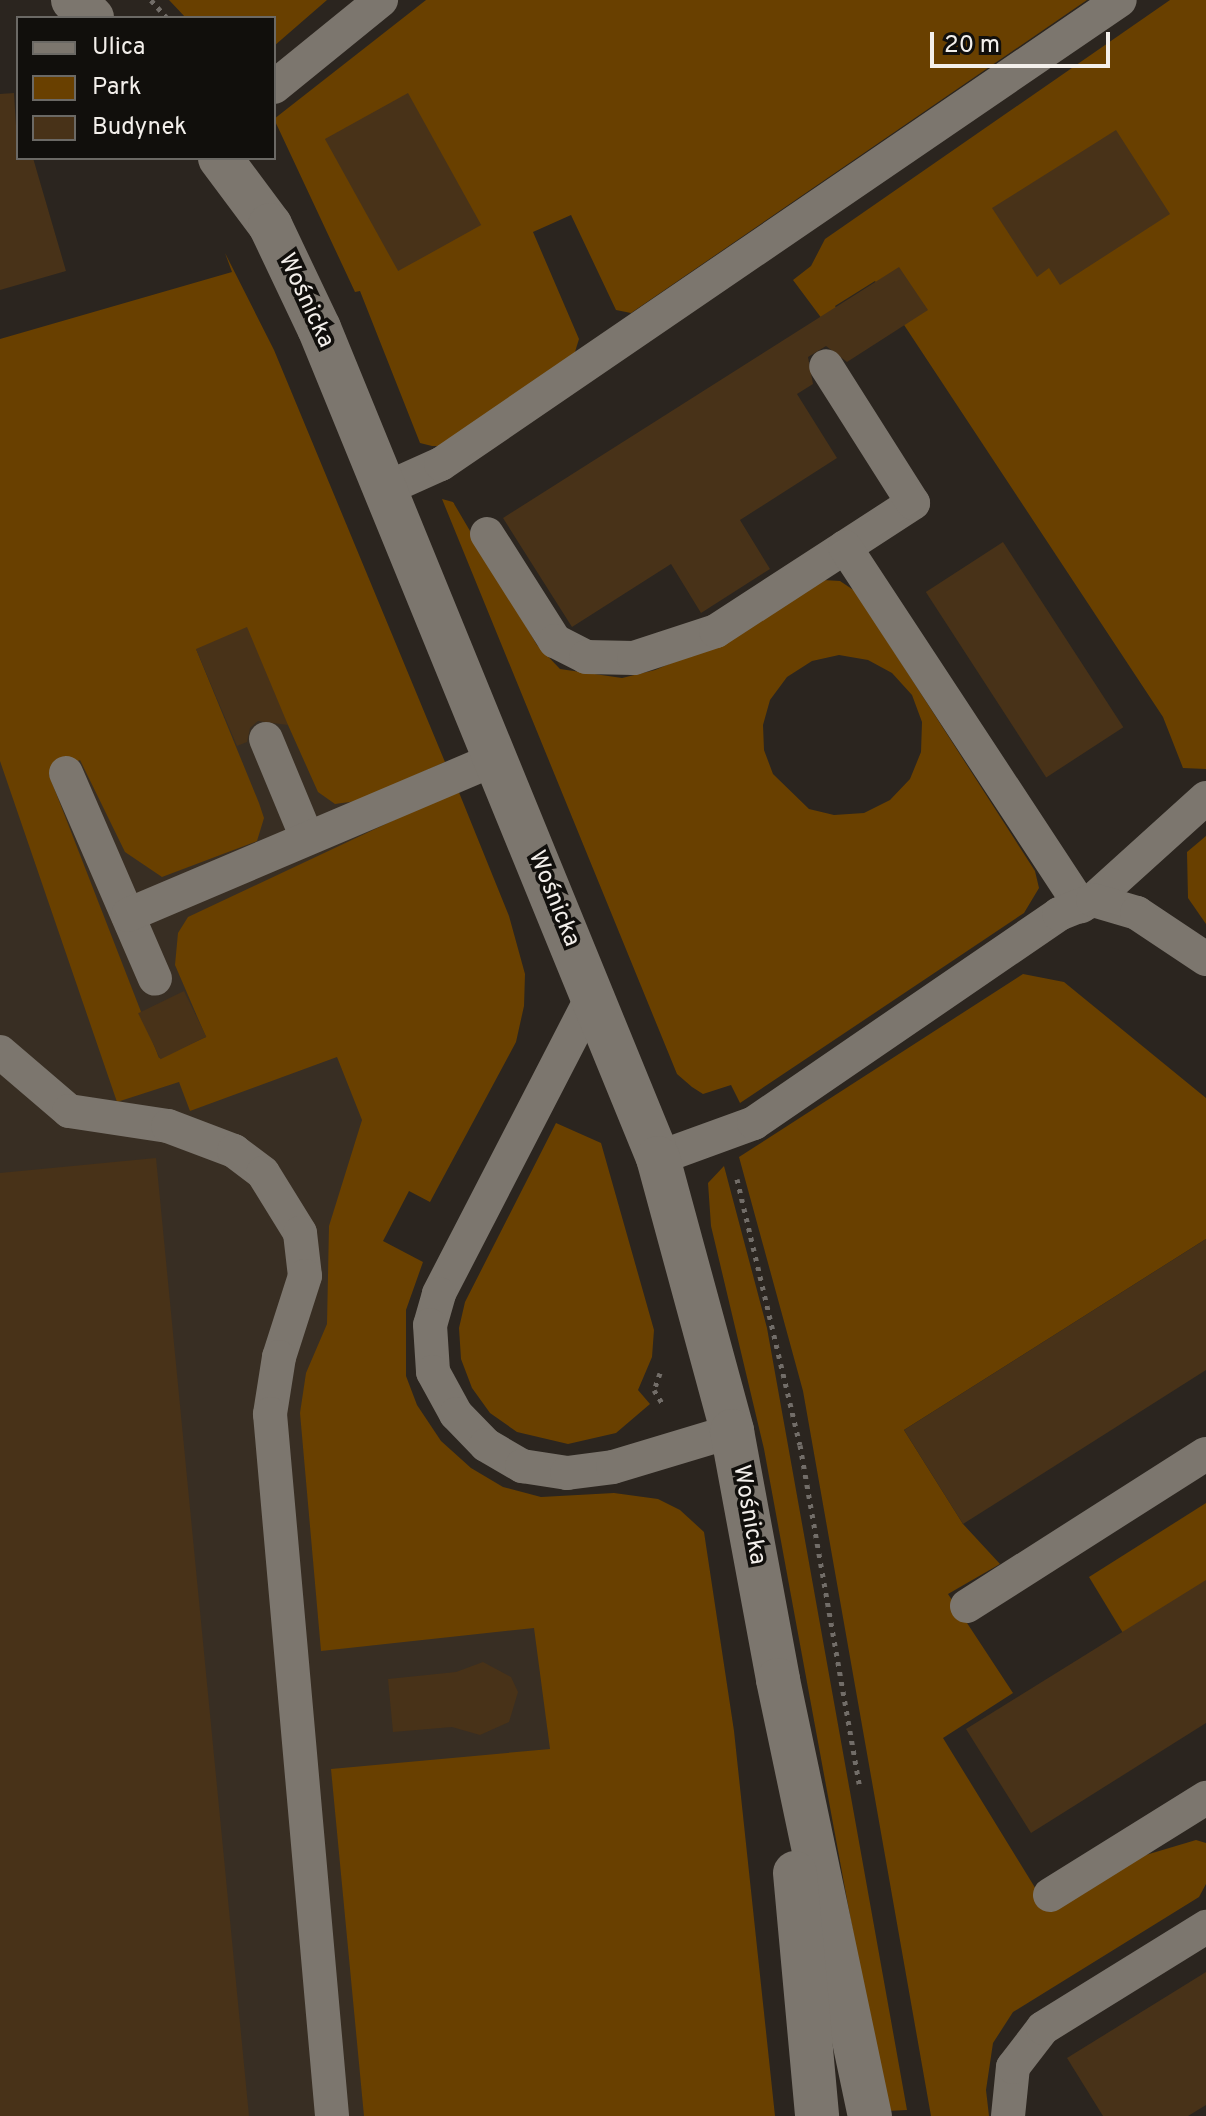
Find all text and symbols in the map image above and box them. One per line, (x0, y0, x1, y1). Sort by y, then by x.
legend (16, 16, 276, 160)
scale bar (934, 16, 1114, 66)
text: 20 m (944, 31, 1000, 61)
text: Ulica (92, 33, 145, 63)
text: Park (92, 73, 142, 103)
text: Budynek (92, 113, 187, 143)
street label: Wośnicka (271, 249, 339, 353)
street label: Wośnicka (521, 847, 585, 951)
street label: Wośnicka (725, 1463, 771, 1567)

